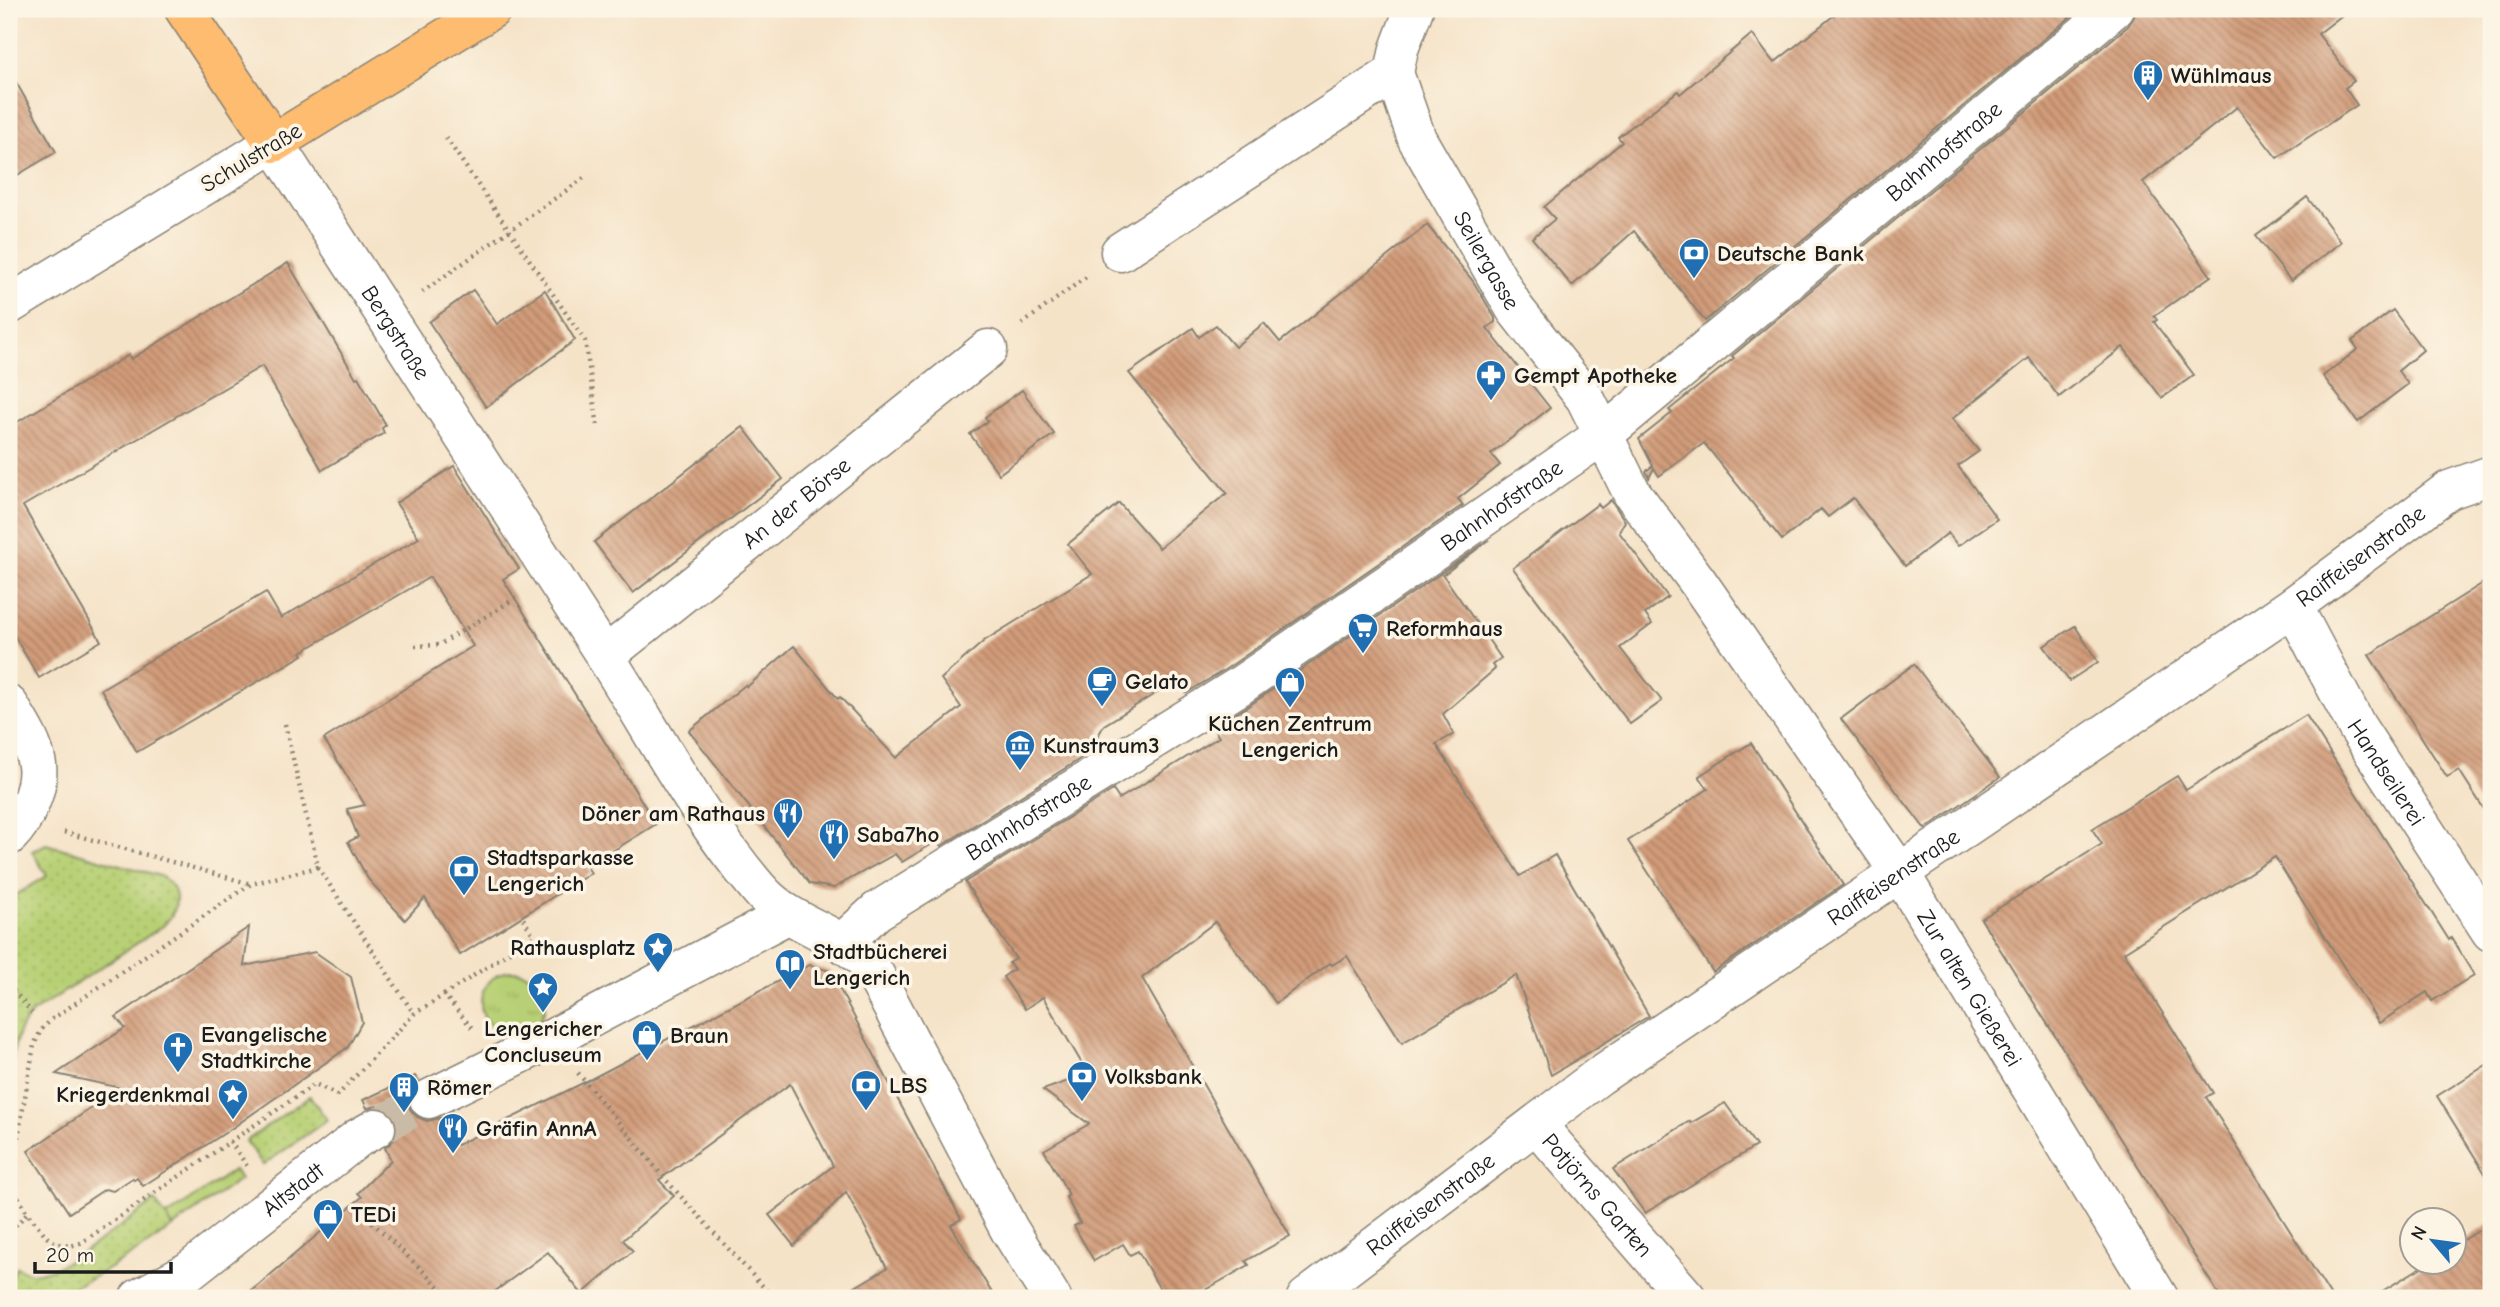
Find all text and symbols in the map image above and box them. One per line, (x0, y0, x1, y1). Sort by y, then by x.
building icon: Wühlmaus (2131, 58, 2165, 102)
place label: Wühlmaus (2171, 62, 2272, 89)
street label: Bahnhofstraße (1881, 95, 2007, 207)
street label: Schulstraße (196, 117, 307, 198)
street label: Seilergasse (1448, 207, 1526, 315)
bank icon: Deutsche Bank (1677, 236, 1711, 280)
place label: Deutsche Bank (1717, 240, 1864, 267)
street label: Bergstraße (355, 281, 436, 385)
pharmacy icon: Gempt Apotheke (1474, 358, 1508, 402)
place label: Gempt Apotheke (1514, 362, 1677, 389)
street label: An der Börse (737, 452, 856, 555)
street label: Bahnhofstraße (1435, 454, 1568, 557)
street label: Raiffeisenstraße (2291, 499, 2431, 613)
supermarket icon: Reformhaus (1346, 611, 1380, 655)
place label: Reformhaus (1386, 615, 1503, 642)
cafe icon: Gelato (1085, 664, 1119, 708)
shop icon: Küchen Zentrum Lengerich (1273, 665, 1307, 709)
place label: Gelato (1125, 668, 1189, 695)
place label: Küchen Zentrum Lengerich (1208, 710, 1372, 763)
street label: Handseilerei (2342, 714, 2431, 831)
museum icon: Kunstraum3 (1003, 728, 1037, 772)
place label: Kunstraum3 (1043, 732, 1160, 759)
street label: Bahnhofstraße (961, 769, 1096, 867)
restaurant icon: Döner am Rathaus (771, 796, 805, 840)
place label: Döner am Rathaus (581, 800, 765, 827)
restaurant icon: Saba7ho (817, 817, 851, 861)
place label: Saba7ho (857, 821, 939, 848)
street label: Raiffeisenstraße (1822, 823, 1965, 931)
place label: Stadtsparkasse Lengerich (487, 844, 634, 897)
bank icon: Stadtsparkasse Lengerich (447, 853, 481, 897)
street label: Zur alten Gießerei (1911, 905, 2028, 1072)
place icon: Rathausplatz (641, 930, 675, 974)
place label: Rathausplatz (510, 934, 635, 961)
place label: Stadtbücherei Lengerich (813, 938, 947, 991)
library icon: Stadtbücherei Lengerich (773, 947, 807, 991)
place icon: Lengericher Concluseum (526, 970, 560, 1014)
place label: Lengericher Concluseum (484, 1015, 603, 1068)
shop icon: Braun (630, 1018, 664, 1062)
place label: Evangelische Stadtkirche (201, 1021, 327, 1074)
place label: Braun (670, 1022, 729, 1049)
church icon: Evangelische Stadtkirche (161, 1030, 195, 1074)
bank icon: Volksbank (1065, 1059, 1099, 1103)
place label: Volksbank (1105, 1063, 1202, 1090)
bank icon: LBS (849, 1068, 883, 1112)
building icon: Römer (387, 1070, 421, 1114)
place label: LBS (889, 1072, 927, 1099)
place label: Römer (427, 1074, 492, 1101)
place icon: Kriegerdenkmal (216, 1077, 250, 1121)
place label: Kriegerdenkmal (56, 1081, 210, 1108)
restaurant icon: Gräfin AnnA (436, 1111, 470, 1155)
place label: Gräfin AnnA (476, 1115, 597, 1142)
street label: Potjörns Garten (1536, 1128, 1658, 1263)
street label: Raiffeisenstraße (1361, 1147, 1500, 1261)
street label: Altstadt (257, 1156, 331, 1222)
shop icon: TEDi (311, 1197, 345, 1241)
place label: TEDi (351, 1201, 397, 1228)
north arrow (2398, 1206, 2468, 1276)
text: N (2406, 1222, 2432, 1244)
scale bar (35, 1230, 172, 1274)
text: 20 m (46, 1243, 94, 1267)

